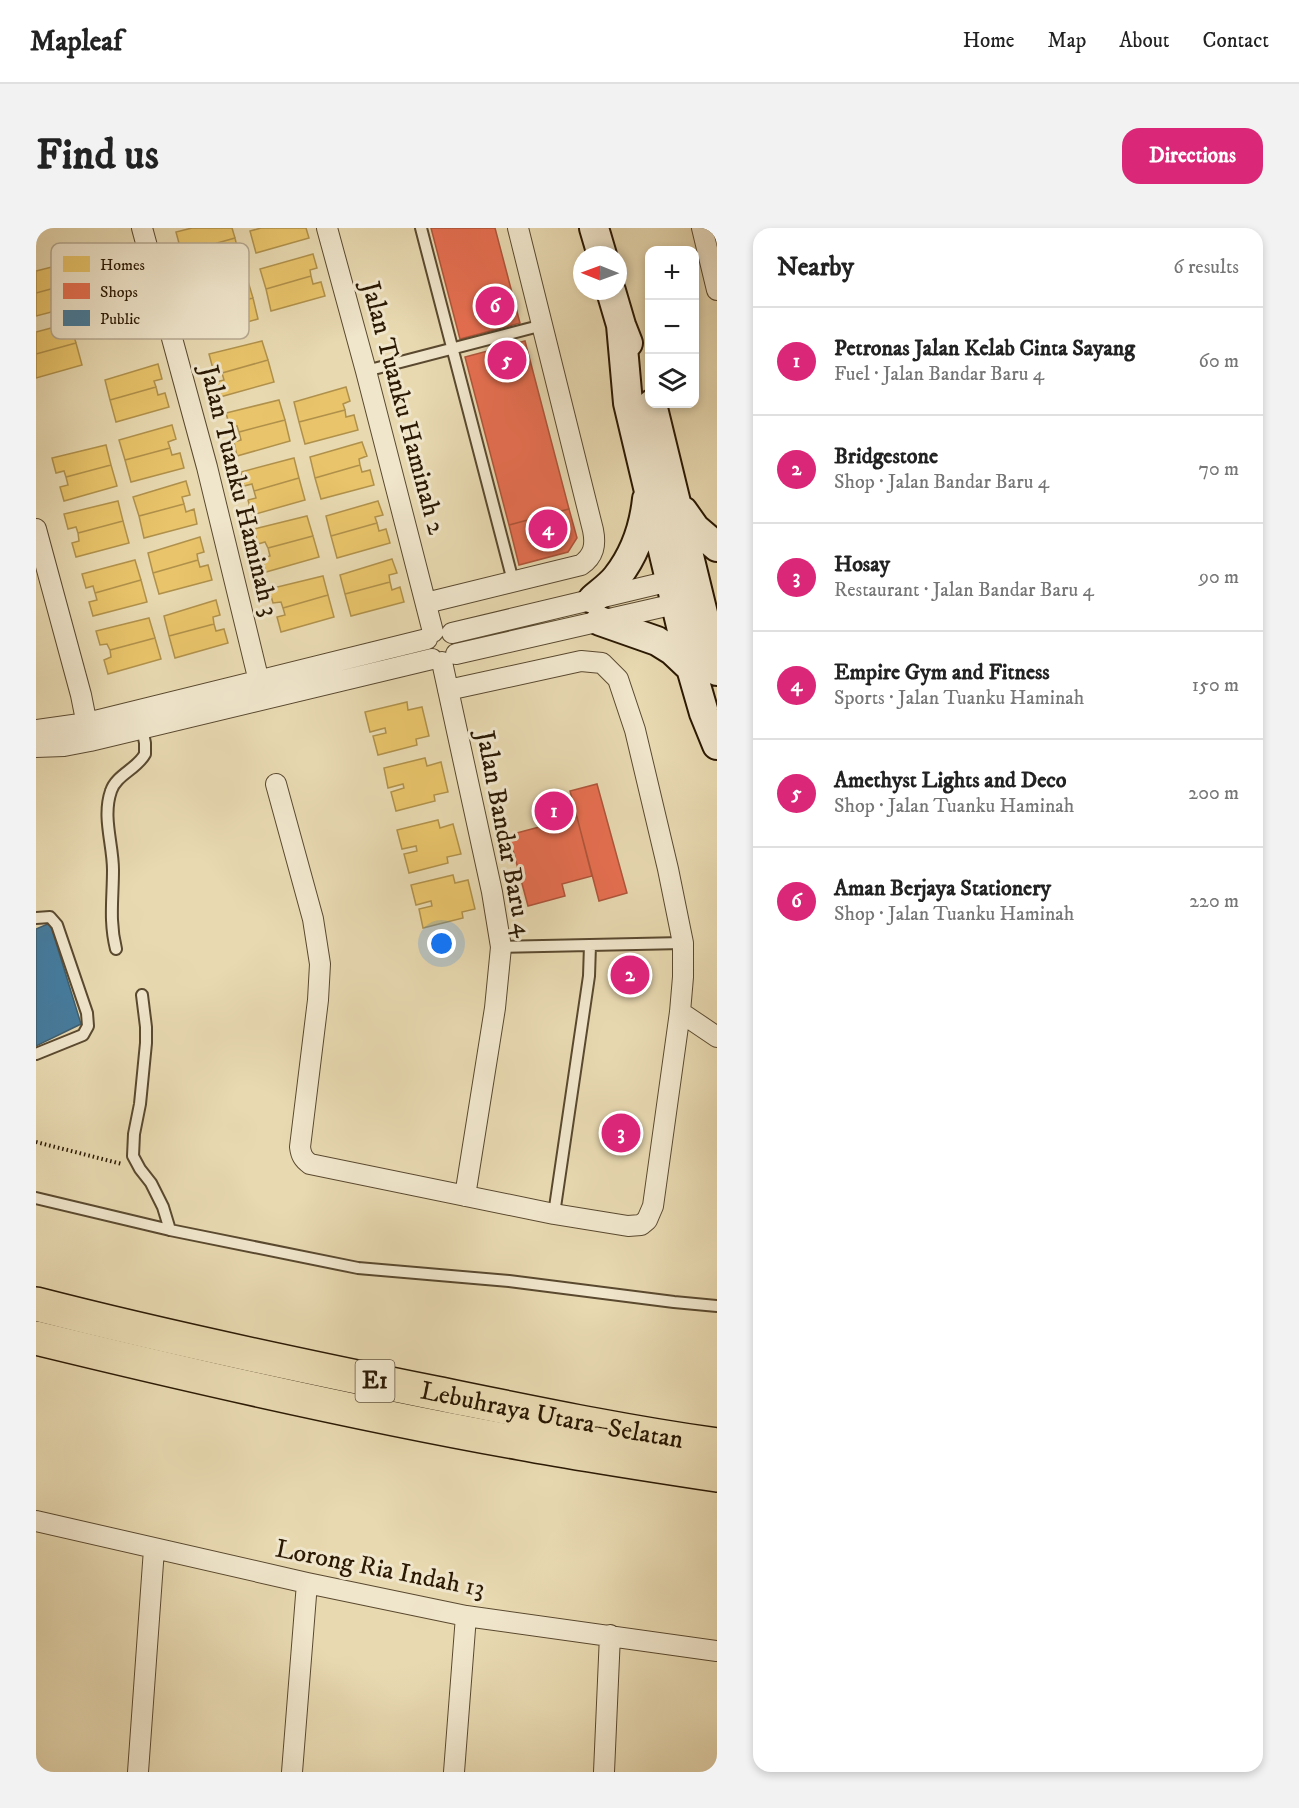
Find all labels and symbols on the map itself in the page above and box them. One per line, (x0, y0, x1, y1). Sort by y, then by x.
legend (51, 243, 249, 339)
north arrow (573, 246, 627, 300)
text: Homes (100, 255, 145, 275)
street label: Jalan Tuanku Haminah 2 (353, 276, 453, 538)
text: Shops (100, 282, 138, 302)
pin: 6 (476, 284, 514, 328)
text: Public (100, 309, 140, 329)
pin: 5 (488, 338, 526, 382)
street label: Jalan Tuanku Haminah 3 (191, 360, 286, 620)
pin: 4 (528, 506, 568, 552)
street label: Jalan Bandar Baru 4 (467, 726, 540, 941)
pin: 1 (534, 788, 574, 834)
your location (427, 929, 456, 958)
pin: 2 (610, 952, 650, 998)
pin: 3 (602, 1110, 640, 1156)
road number: E1 (356, 1360, 394, 1402)
street label: Lebuhraya Utara–Selatan (418, 1374, 686, 1456)
street label: Lorong Ria Indah 13 (272, 1533, 488, 1605)

